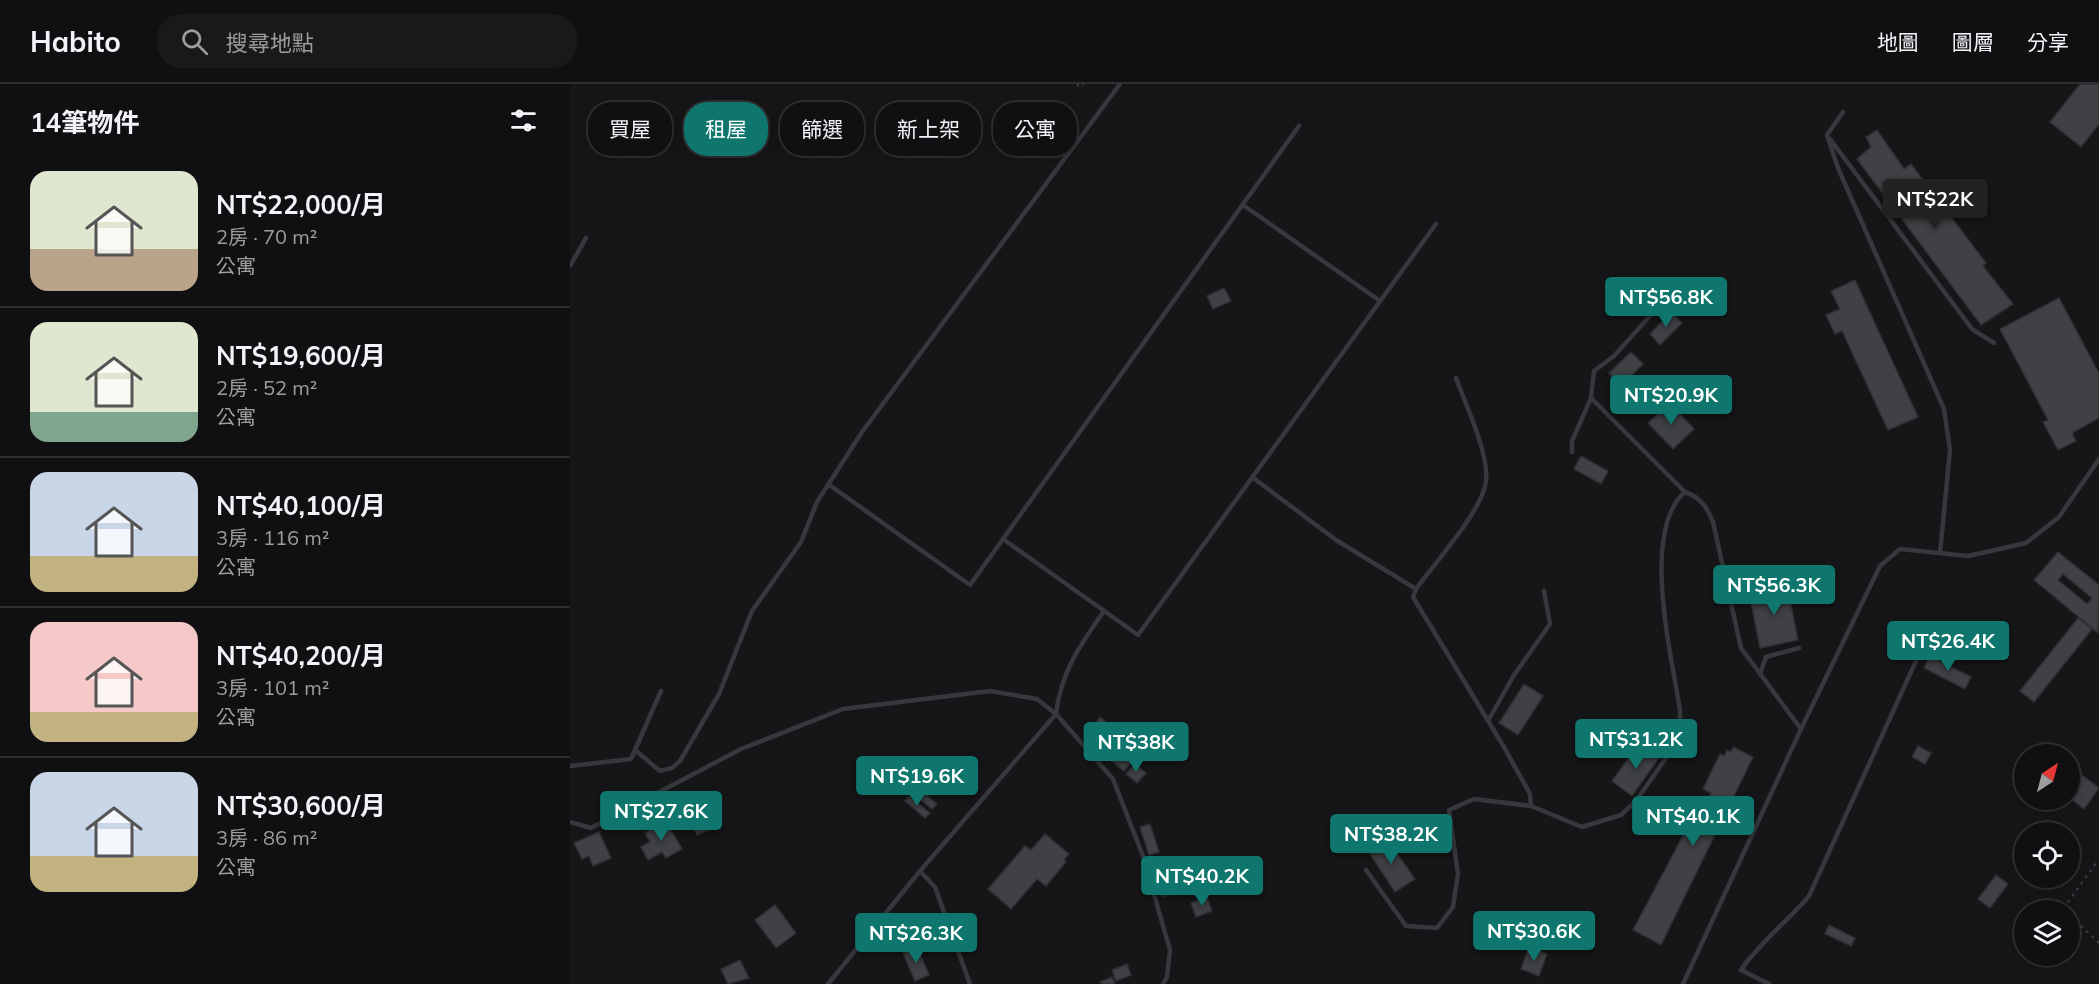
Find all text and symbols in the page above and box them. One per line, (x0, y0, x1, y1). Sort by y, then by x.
search box (157, 14, 577, 68)
text: Habito (30, 24, 121, 59)
icon: search (178, 25, 211, 58)
text: 搜尋地點 (226, 29, 314, 57)
text: 地圖 (1877, 29, 1919, 55)
text: 圖層 (1952, 29, 1994, 55)
text: 分享 (2027, 29, 2069, 55)
chip: 買屋 (588, 102, 672, 156)
chip: 租屋 (684, 102, 768, 156)
chip: 篩選 (780, 102, 864, 156)
chip: 新上架 (876, 102, 981, 156)
chip: 公寓 (993, 102, 1077, 156)
icon: filters (507, 104, 540, 137)
text: 14筆物件 (30, 106, 139, 139)
pin: NT$22K (1886, 179, 1984, 230)
text: NT$22K (1897, 186, 1973, 211)
text: NT$22,000/月 (216, 188, 386, 221)
icon: home (78, 195, 150, 267)
text: 2房 · 70 m² (216, 224, 317, 249)
text: 公寓 (216, 253, 256, 278)
pin: NT$56.8K (1604, 277, 1728, 328)
text: NT$56.8K (1619, 284, 1713, 309)
text: NT$19,600/月 (216, 339, 386, 372)
icon: home (78, 346, 150, 418)
text: 2房 · 52 m² (216, 375, 317, 400)
pin: NT$20.9K (1609, 375, 1733, 426)
text: NT$20.9K (1624, 382, 1718, 407)
text: 公寓 (216, 404, 256, 429)
text: NT$40,100/月 (216, 489, 386, 522)
icon: home (78, 496, 150, 568)
text: 3房 · 116 m² (216, 525, 329, 550)
text: 公寓 (216, 554, 256, 579)
pin: NT$56.3K (1712, 565, 1836, 616)
text: NT$56.3K (1727, 572, 1821, 597)
pin: NT$26.4K (1886, 621, 2010, 672)
text: NT$26.4K (1901, 628, 1995, 653)
text: NT$40,200/月 (216, 639, 386, 672)
icon: home (78, 646, 150, 718)
text: 3房 · 101 m² (216, 675, 329, 700)
text: 公寓 (216, 704, 256, 729)
pin: NT$31.2K (1574, 719, 1698, 770)
pin: NT$38K (1087, 722, 1185, 773)
text: NT$31.2K (1589, 726, 1683, 751)
text: NT$38K (1098, 729, 1174, 754)
north arrow (2014, 744, 2080, 810)
map controls (2014, 744, 2080, 966)
pin: NT$19.6K (855, 756, 979, 807)
text: NT$19.6K (870, 763, 964, 788)
text: NT$30,600/月 (216, 789, 386, 822)
pin: NT$27.6K (599, 791, 723, 842)
icon: home (78, 796, 150, 868)
pin: NT$40.1K (1631, 796, 1755, 847)
text: NT$27.6K (614, 798, 708, 823)
text: NT$40.1K (1646, 803, 1740, 828)
pin: NT$38.2K (1329, 814, 1453, 865)
text: NT$38.2K (1344, 821, 1438, 846)
button: locate (2014, 822, 2080, 888)
text: 3房 · 86 m² (216, 825, 317, 850)
text: 公寓 (216, 854, 256, 879)
pin: NT$40.2K (1140, 856, 1264, 907)
text: NT$40.2K (1155, 863, 1249, 888)
button: layers (2014, 900, 2080, 966)
pin: NT$30.6K (1472, 911, 1596, 962)
pin: NT$26.3K (854, 913, 978, 964)
text: NT$30.6K (1487, 918, 1581, 943)
text: NT$26.3K (869, 920, 963, 945)

